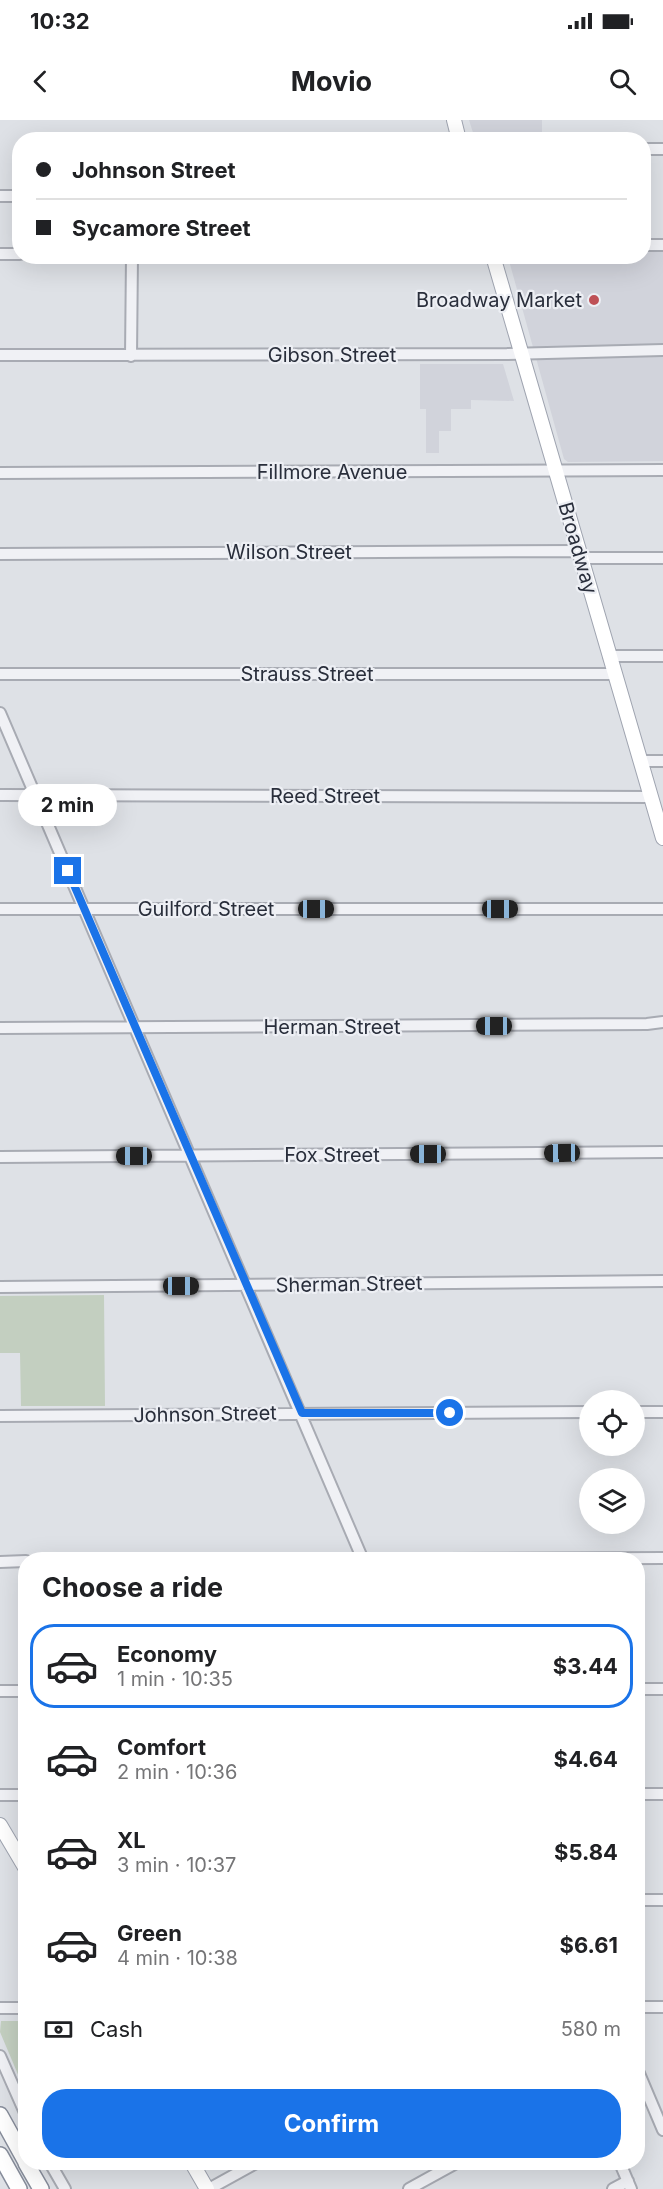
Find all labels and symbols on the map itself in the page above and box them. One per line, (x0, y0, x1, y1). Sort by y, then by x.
place label: Broadway Market (416, 288, 582, 312)
marker: Broadway Market (587, 293, 601, 307)
street label: Gibson Street (268, 343, 397, 367)
street label: Fillmore Avenue (257, 460, 407, 484)
street label: Broadway (553, 499, 603, 597)
street label: Wilson Street (226, 540, 352, 564)
street label: Strauss Street (240, 662, 374, 686)
callout: 2 min (19, 784, 118, 826)
street label: Reed Street (270, 784, 381, 808)
route end (54, 857, 81, 884)
street label: Guilford Street (138, 897, 275, 921)
car (298, 900, 334, 918)
car (482, 900, 518, 918)
street label: Herman Street (264, 1015, 401, 1039)
car (476, 1017, 512, 1035)
street label: Fox Street (284, 1143, 380, 1167)
car (544, 1144, 580, 1162)
car (410, 1145, 446, 1163)
car (116, 1147, 152, 1165)
street label: Sherman Street (275, 1271, 423, 1297)
car (163, 1277, 199, 1295)
route start (436, 1399, 463, 1426)
street label: Johnson Street (133, 1401, 277, 1427)

